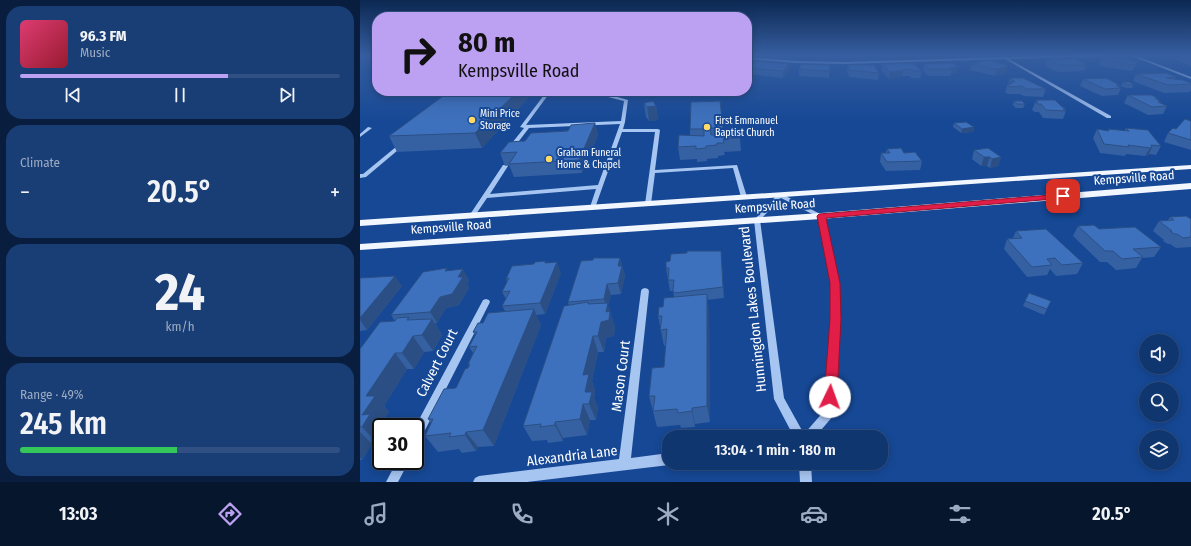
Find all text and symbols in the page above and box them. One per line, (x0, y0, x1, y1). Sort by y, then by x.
text: 80 m (458, 26, 515, 59)
text: 96.3 FM (80, 27, 127, 45)
icon: right (392, 28, 444, 80)
text: Music (80, 45, 110, 60)
text: Kempsville Road (458, 60, 579, 82)
icon: previous (62, 84, 84, 106)
icon: pause (169, 84, 191, 106)
icon: next (276, 84, 298, 106)
place label: Mini Price Storage (480, 108, 520, 132)
marker: Mini Price Storage (467, 115, 477, 125)
place label: First Emmanuel Baptist Church (715, 115, 778, 139)
marker: First Emmanuel Baptist Church (702, 122, 712, 132)
place label: Graham Funeral Home & Chapel (557, 147, 621, 171)
marker: Graham Funeral Home & Chapel (544, 154, 554, 164)
text: Climate (20, 155, 60, 170)
street label: Kempsville Road (1093, 168, 1175, 188)
text: 20.5° (147, 174, 213, 210)
text: − (20, 179, 30, 206)
text: + (330, 179, 340, 206)
pin (1046, 179, 1080, 213)
icon: arrive (1052, 185, 1074, 207)
street label: Kempsville Road (734, 196, 816, 216)
street label: Kempsville Road (410, 217, 492, 237)
street label: Hunningdon Lakes Boulevard (736, 225, 770, 393)
text: 24 (155, 261, 205, 324)
text: km/h (166, 319, 195, 334)
street label: Calvert Court (413, 326, 462, 400)
map controls (1139, 334, 1179, 470)
button: sound (1139, 334, 1179, 374)
street label: Mason Court (608, 339, 634, 413)
position arrow (809, 376, 851, 418)
button: search (1139, 382, 1179, 422)
text: Range · 49% (20, 387, 83, 402)
text: 245 km (20, 406, 107, 442)
speed limit sign: 30 (372, 418, 424, 470)
button: layers (1139, 430, 1179, 470)
text: 13:04 · 1 min · 180 m (714, 441, 836, 459)
street label: Alexandria Lane (526, 442, 618, 470)
icon: directions (216, 500, 244, 528)
icon: music (362, 500, 390, 528)
icon: phone (508, 500, 536, 528)
icon: climate (654, 500, 682, 528)
icon: car (800, 500, 828, 528)
icon: filters (946, 500, 974, 528)
text: 13:03 (59, 503, 97, 525)
text: 20.5° (1092, 503, 1132, 525)

